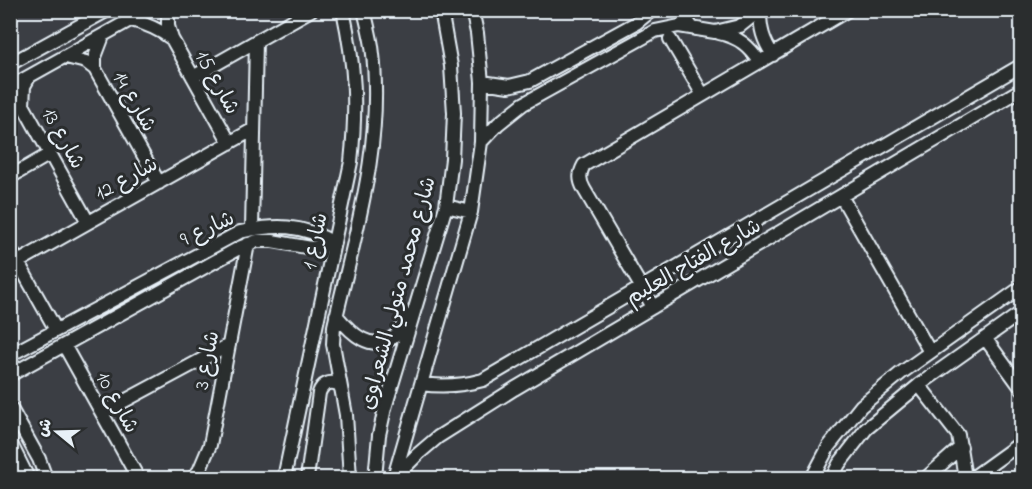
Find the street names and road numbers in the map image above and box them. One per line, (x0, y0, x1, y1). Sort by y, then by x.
street label: شارع 15 (186, 45, 246, 121)
street label: شارع 14 (104, 66, 163, 138)
street label: شارع 13 (33, 103, 91, 175)
street label: شارع 12 (90, 150, 164, 209)
street label: شارع محمد متولي الشعراوى (353, 174, 446, 414)
street label: شارع 9 (176, 204, 240, 255)
street label: شارع 1 (295, 210, 337, 273)
street label: شارع الفتاح العليم (621, 212, 767, 314)
street label: شارع 3 (188, 328, 228, 392)
street label: شارع 10 (87, 367, 145, 439)

